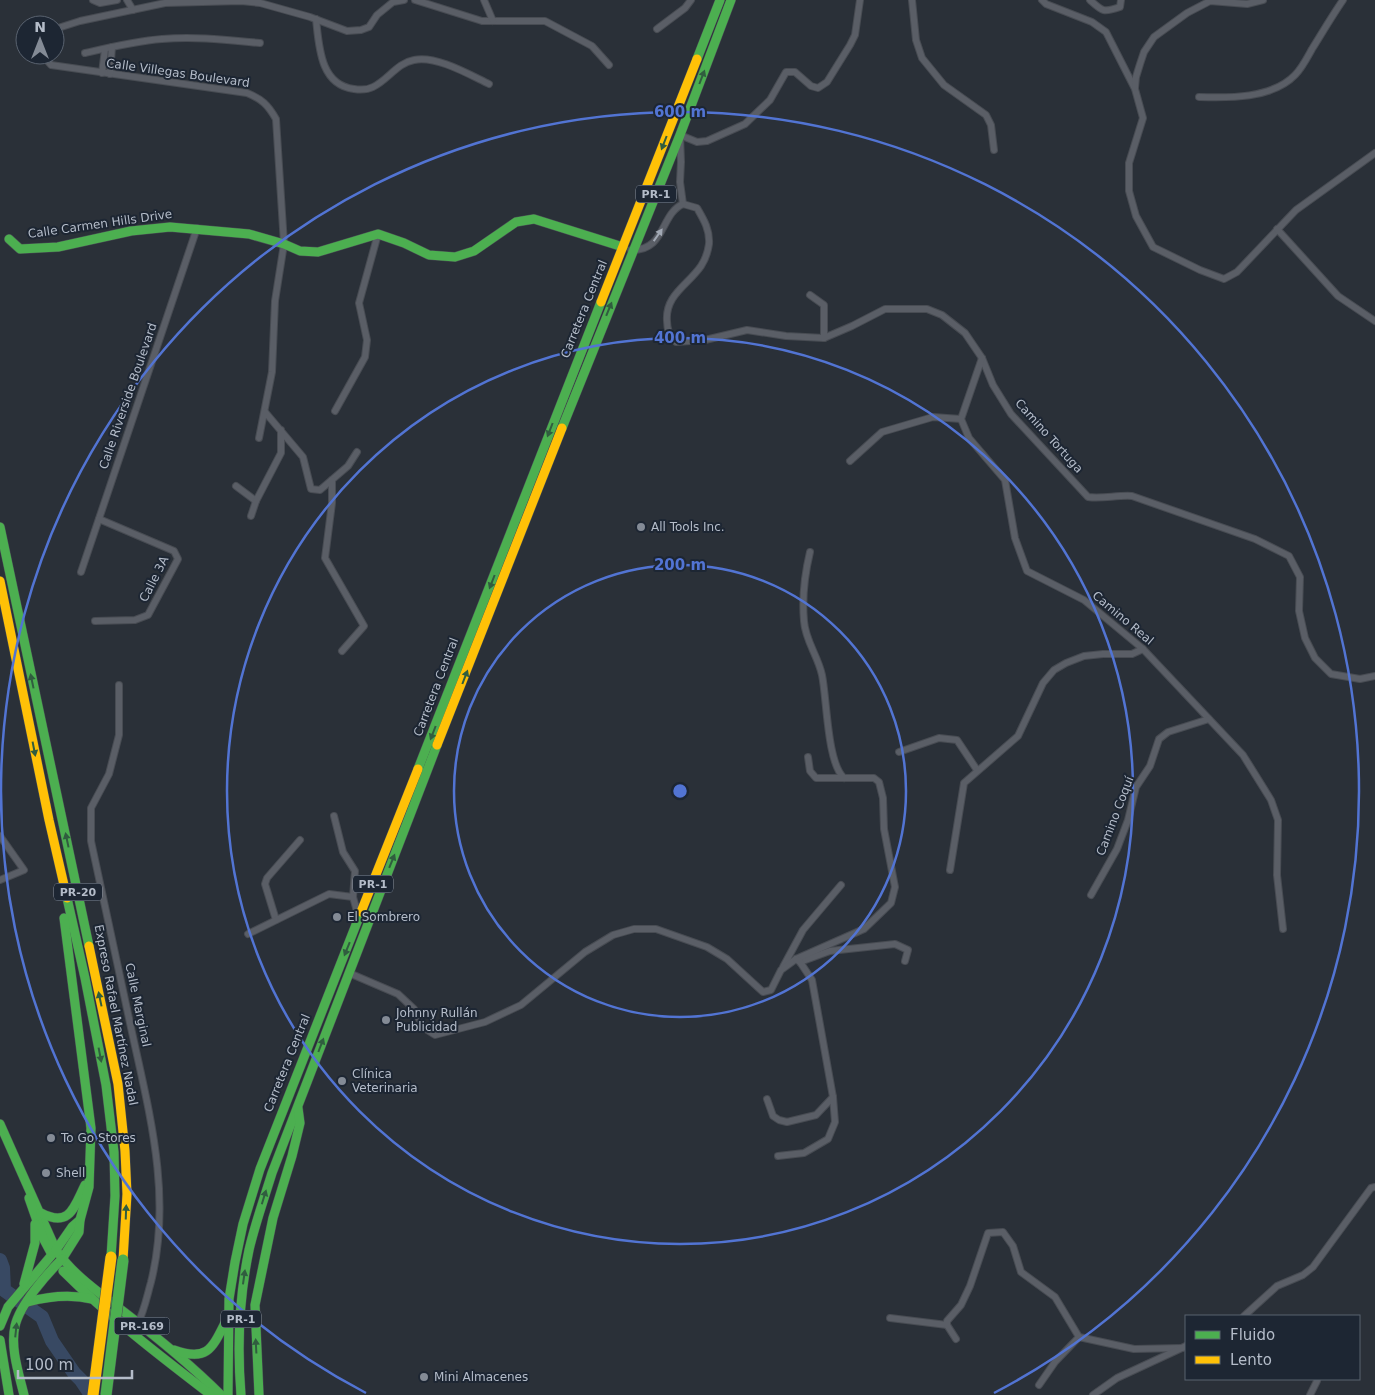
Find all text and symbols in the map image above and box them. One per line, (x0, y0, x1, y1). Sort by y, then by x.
north arrow (15, 15, 65, 65)
text: N (34, 19, 46, 35)
street label: Calle Villegas Boulevard (105, 56, 251, 90)
one-way arrow (698, 69, 706, 84)
text: 600 m (654, 103, 706, 121)
one-way arrow (660, 136, 668, 151)
road number: PR-1 (636, 185, 676, 202)
street label: Calle Carmen Hills Drive (27, 207, 173, 241)
one-way arrow (653, 229, 663, 242)
street label: Carretera Central (558, 258, 610, 360)
one-way arrow (606, 302, 614, 316)
street label: Calle Riverside Boulevard (96, 321, 160, 471)
text: 400 m (654, 329, 706, 347)
street label: Camino Tortuga (1012, 396, 1086, 476)
one-way arrow (546, 423, 554, 437)
place label: All Tools Inc. (651, 520, 725, 534)
marker: All Tools Inc. (635, 521, 647, 533)
street label: Calle 3A (137, 553, 172, 604)
text: 200 m (654, 556, 706, 574)
one-way arrow (488, 574, 495, 589)
street label: Camino Real (1090, 588, 1156, 648)
street label: Carretera Central (411, 636, 461, 738)
one-way arrow (461, 669, 469, 684)
one-way arrow (28, 674, 36, 689)
one-way arrow (429, 726, 437, 741)
one-way arrow (31, 741, 39, 757)
street label: Camino Coquí (1093, 774, 1137, 858)
centre of rings (671, 782, 689, 800)
one-way arrow (63, 832, 71, 848)
one-way arrow (389, 854, 397, 868)
road number: PR-1 (353, 876, 393, 892)
road number: PR-20 (54, 884, 102, 900)
place label: El Sombrero (347, 910, 420, 924)
marker: El Sombrero (331, 911, 343, 923)
street label: Expreso Rafael Martínez Nadal (92, 923, 140, 1107)
one-way arrow (343, 942, 351, 956)
street label: Calle Marginal (122, 962, 154, 1048)
one-way arrow (96, 991, 104, 1007)
place label: Johnny Rullán Publicidad (395, 1006, 478, 1034)
street label: Carretera Central (261, 1012, 313, 1114)
marker: Johnny Rullán Publicidad (380, 1014, 392, 1026)
one-way arrow (317, 1037, 325, 1052)
one-way arrow (96, 1048, 104, 1063)
place label: Clínica Veterinaria (352, 1067, 418, 1095)
marker: Clínica Veterinaria (336, 1075, 348, 1087)
place label: To Go Stores (60, 1131, 136, 1145)
marker: To Go Stores (45, 1132, 57, 1144)
place label: Shell (56, 1166, 85, 1180)
marker: Shell (40, 1167, 52, 1179)
one-way arrow (261, 1190, 269, 1205)
one-way arrow (122, 1203, 130, 1219)
one-way arrow (241, 1268, 249, 1284)
road number: PR-1 (221, 1310, 261, 1328)
legend (1185, 1315, 1360, 1380)
road number: PR-169 (114, 1318, 170, 1334)
one-way arrow (12, 1321, 20, 1337)
text: Fluido (1230, 1326, 1275, 1344)
one-way arrow (251, 1338, 259, 1354)
scale bar (18, 1348, 131, 1380)
text: Lento (1230, 1351, 1272, 1369)
text: 100 m (25, 1356, 73, 1374)
place label: Mini Almacenes (434, 1370, 528, 1384)
marker: Mini Almacenes (418, 1371, 430, 1383)

